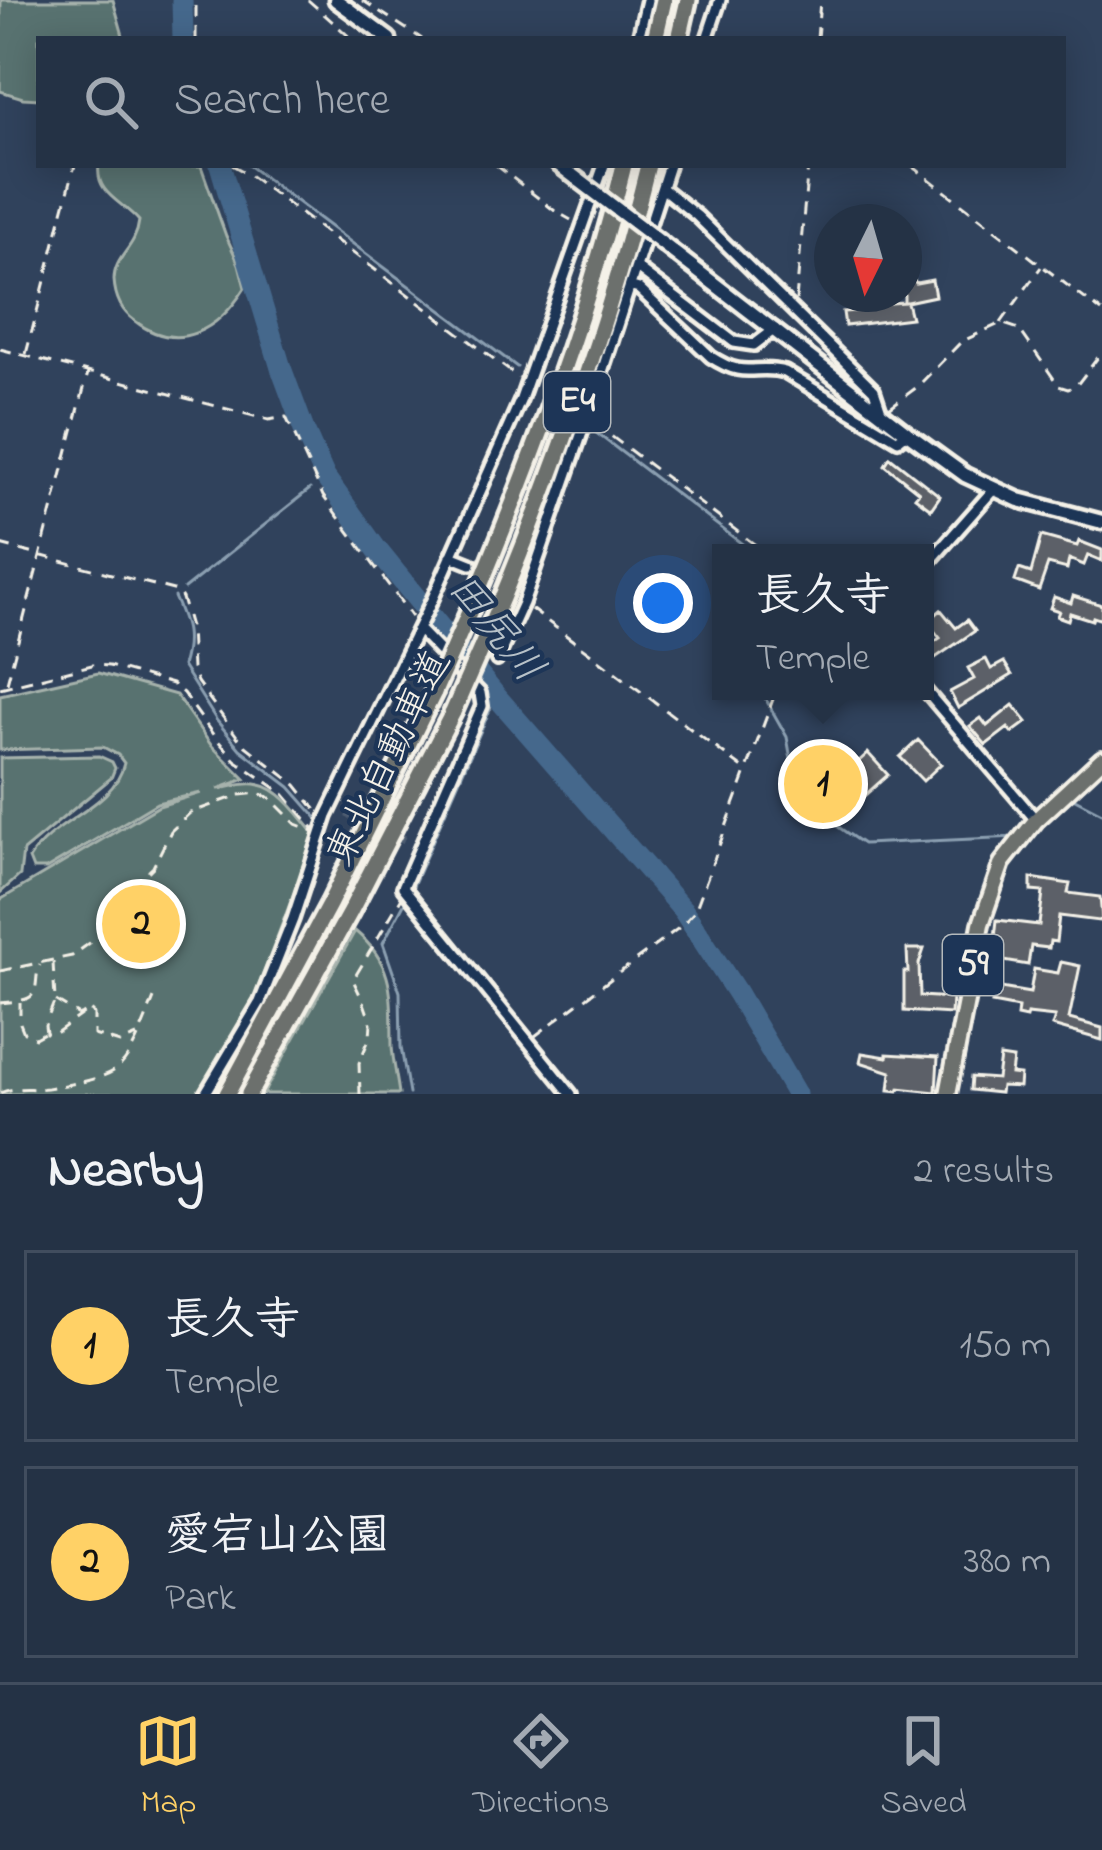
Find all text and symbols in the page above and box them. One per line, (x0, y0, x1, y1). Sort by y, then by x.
search box (36, 36, 1066, 168)
icon: search (78, 69, 144, 135)
text: Search here (174, 69, 390, 135)
north arrow (814, 204, 922, 312)
road number: E4 (544, 372, 610, 432)
popup (712, 544, 934, 700)
water label: 田尻川 (431, 561, 557, 697)
text: 長久寺 (755, 565, 891, 631)
your location (633, 573, 693, 633)
text: Temple (755, 631, 870, 688)
street label: 東北自動車道 (313, 641, 467, 877)
pin: 1 (784, 739, 862, 829)
pin: 2 (102, 879, 180, 969)
road number: 59 (943, 935, 1003, 995)
text: Nearby (48, 1135, 204, 1210)
text: 2 results (914, 1144, 1054, 1201)
text: 長久寺 (165, 1289, 300, 1355)
text: 1 (84, 1318, 96, 1375)
text: 150 m (959, 1318, 1051, 1375)
text: Temple (165, 1355, 279, 1412)
text: 愛宕山公園 (165, 1505, 390, 1571)
text: 2 (80, 1534, 100, 1591)
text: 380 m (963, 1534, 1051, 1591)
text: Park (165, 1571, 235, 1628)
tab: Map (135, 1708, 201, 1828)
tab: Directions (472, 1708, 610, 1828)
tab: Saved (880, 1708, 967, 1828)

